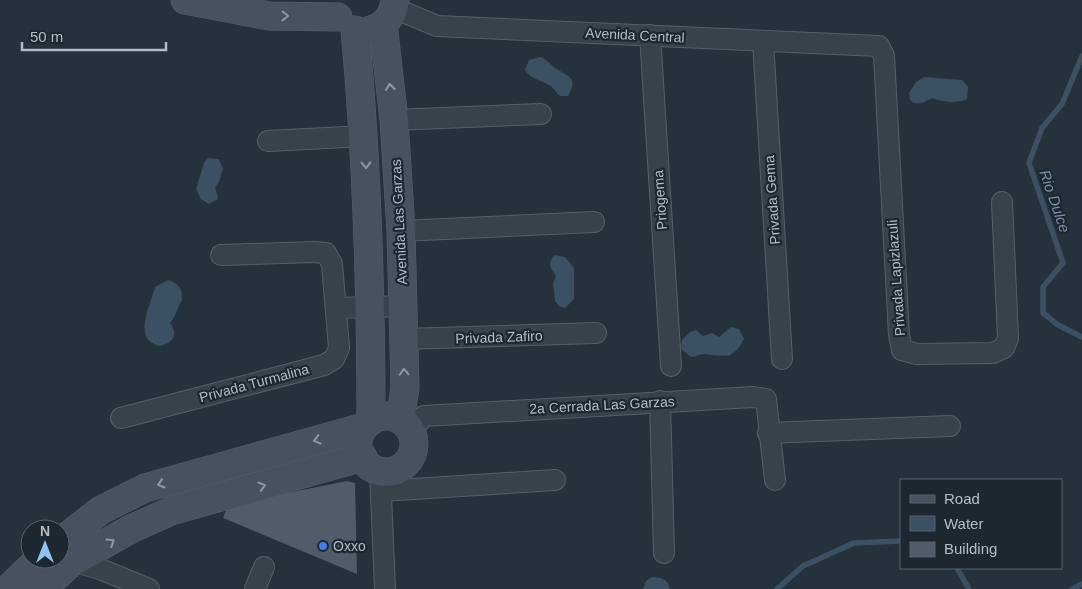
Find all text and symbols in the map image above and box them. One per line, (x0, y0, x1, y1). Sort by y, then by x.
one-way arrow (281, 11, 289, 21)
scale bar (22, 20, 166, 52)
street label: Avenida Central (585, 24, 685, 46)
text: 50 m (30, 28, 63, 45)
one-way arrow (385, 83, 396, 91)
street label: Privada Gema (761, 155, 783, 245)
street label: Avenida Las Garzas (388, 159, 410, 285)
one-way arrow (361, 162, 371, 170)
water label: Rio Dulce (1036, 167, 1074, 235)
street label: Priogema (650, 169, 670, 230)
street label: Privada Lapizlazuli (884, 219, 908, 337)
street label: Privada Zafiro (455, 327, 543, 347)
street label: Privada Turmalina (197, 361, 311, 405)
one-way arrow (399, 367, 410, 375)
street label: 2a Cerrada Las Garzas (529, 393, 675, 417)
one-way arrow (314, 434, 322, 444)
one-way arrow (157, 478, 166, 488)
legend (900, 479, 1062, 569)
one-way arrow (258, 482, 266, 492)
text: Road (944, 490, 980, 507)
text: Water (944, 515, 983, 532)
north arrow (20, 519, 70, 569)
text: N (40, 523, 50, 539)
one-way arrow (105, 538, 114, 548)
place label: Oxxo (333, 538, 366, 554)
marker: Oxxo (317, 540, 329, 552)
text: Building (944, 540, 997, 557)

